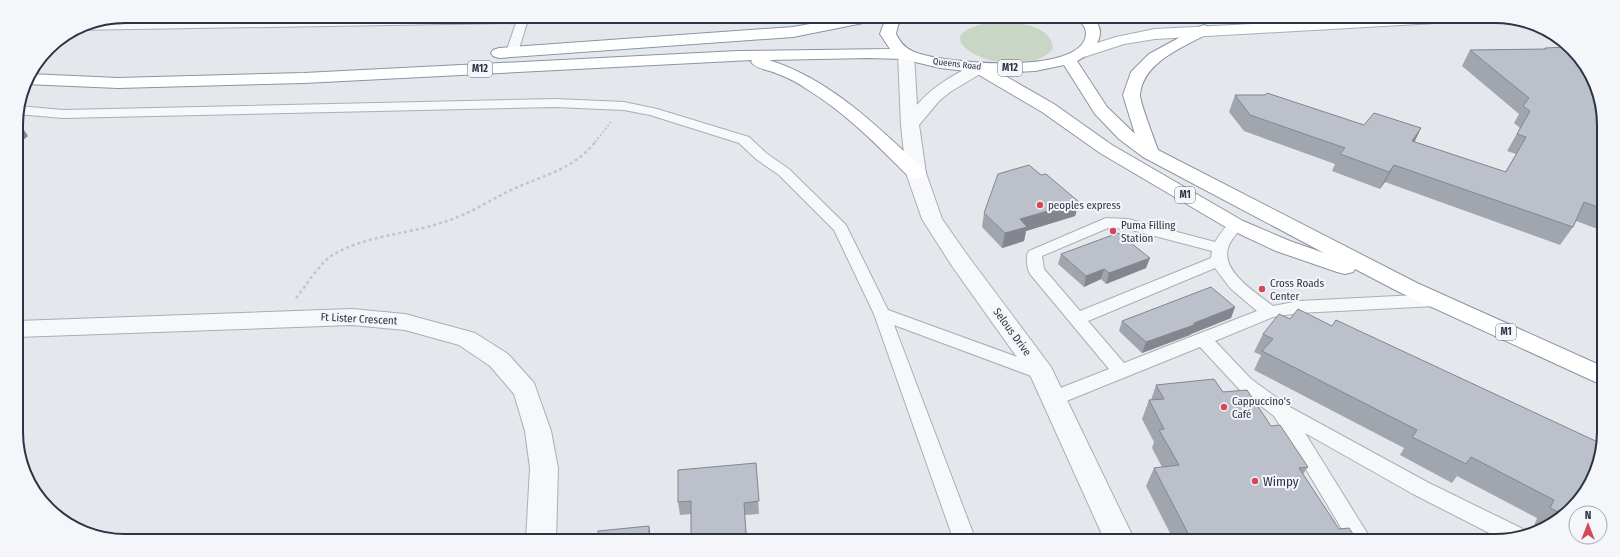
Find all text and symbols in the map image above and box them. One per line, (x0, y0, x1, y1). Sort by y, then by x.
street label: Queens Road (932, 56, 982, 72)
road number: M12 (998, 60, 1022, 76)
road number: M12 (468, 61, 492, 77)
road number: M1 (1175, 187, 1195, 203)
place label: peoples express (1048, 199, 1121, 212)
marker: peoples express (1035, 200, 1045, 210)
place label: Puma Filling Station (1121, 219, 1176, 245)
marker: Puma Filling Station (1108, 226, 1118, 236)
place label: Cross Roads Center (1270, 277, 1324, 303)
marker: Cross Roads Center (1257, 284, 1267, 294)
street label: Selous Drive (990, 306, 1034, 358)
street label: Ft Lister Crescent (320, 310, 398, 328)
road number: M1 (1496, 324, 1516, 340)
place label: Cappuccino's Café (1232, 395, 1291, 421)
marker: Cappuccino's Café (1219, 402, 1229, 412)
place label: Wimpy (1263, 474, 1299, 489)
marker: Wimpy (1250, 476, 1260, 486)
north arrow (1568, 505, 1608, 545)
text: N (1585, 509, 1591, 522)

